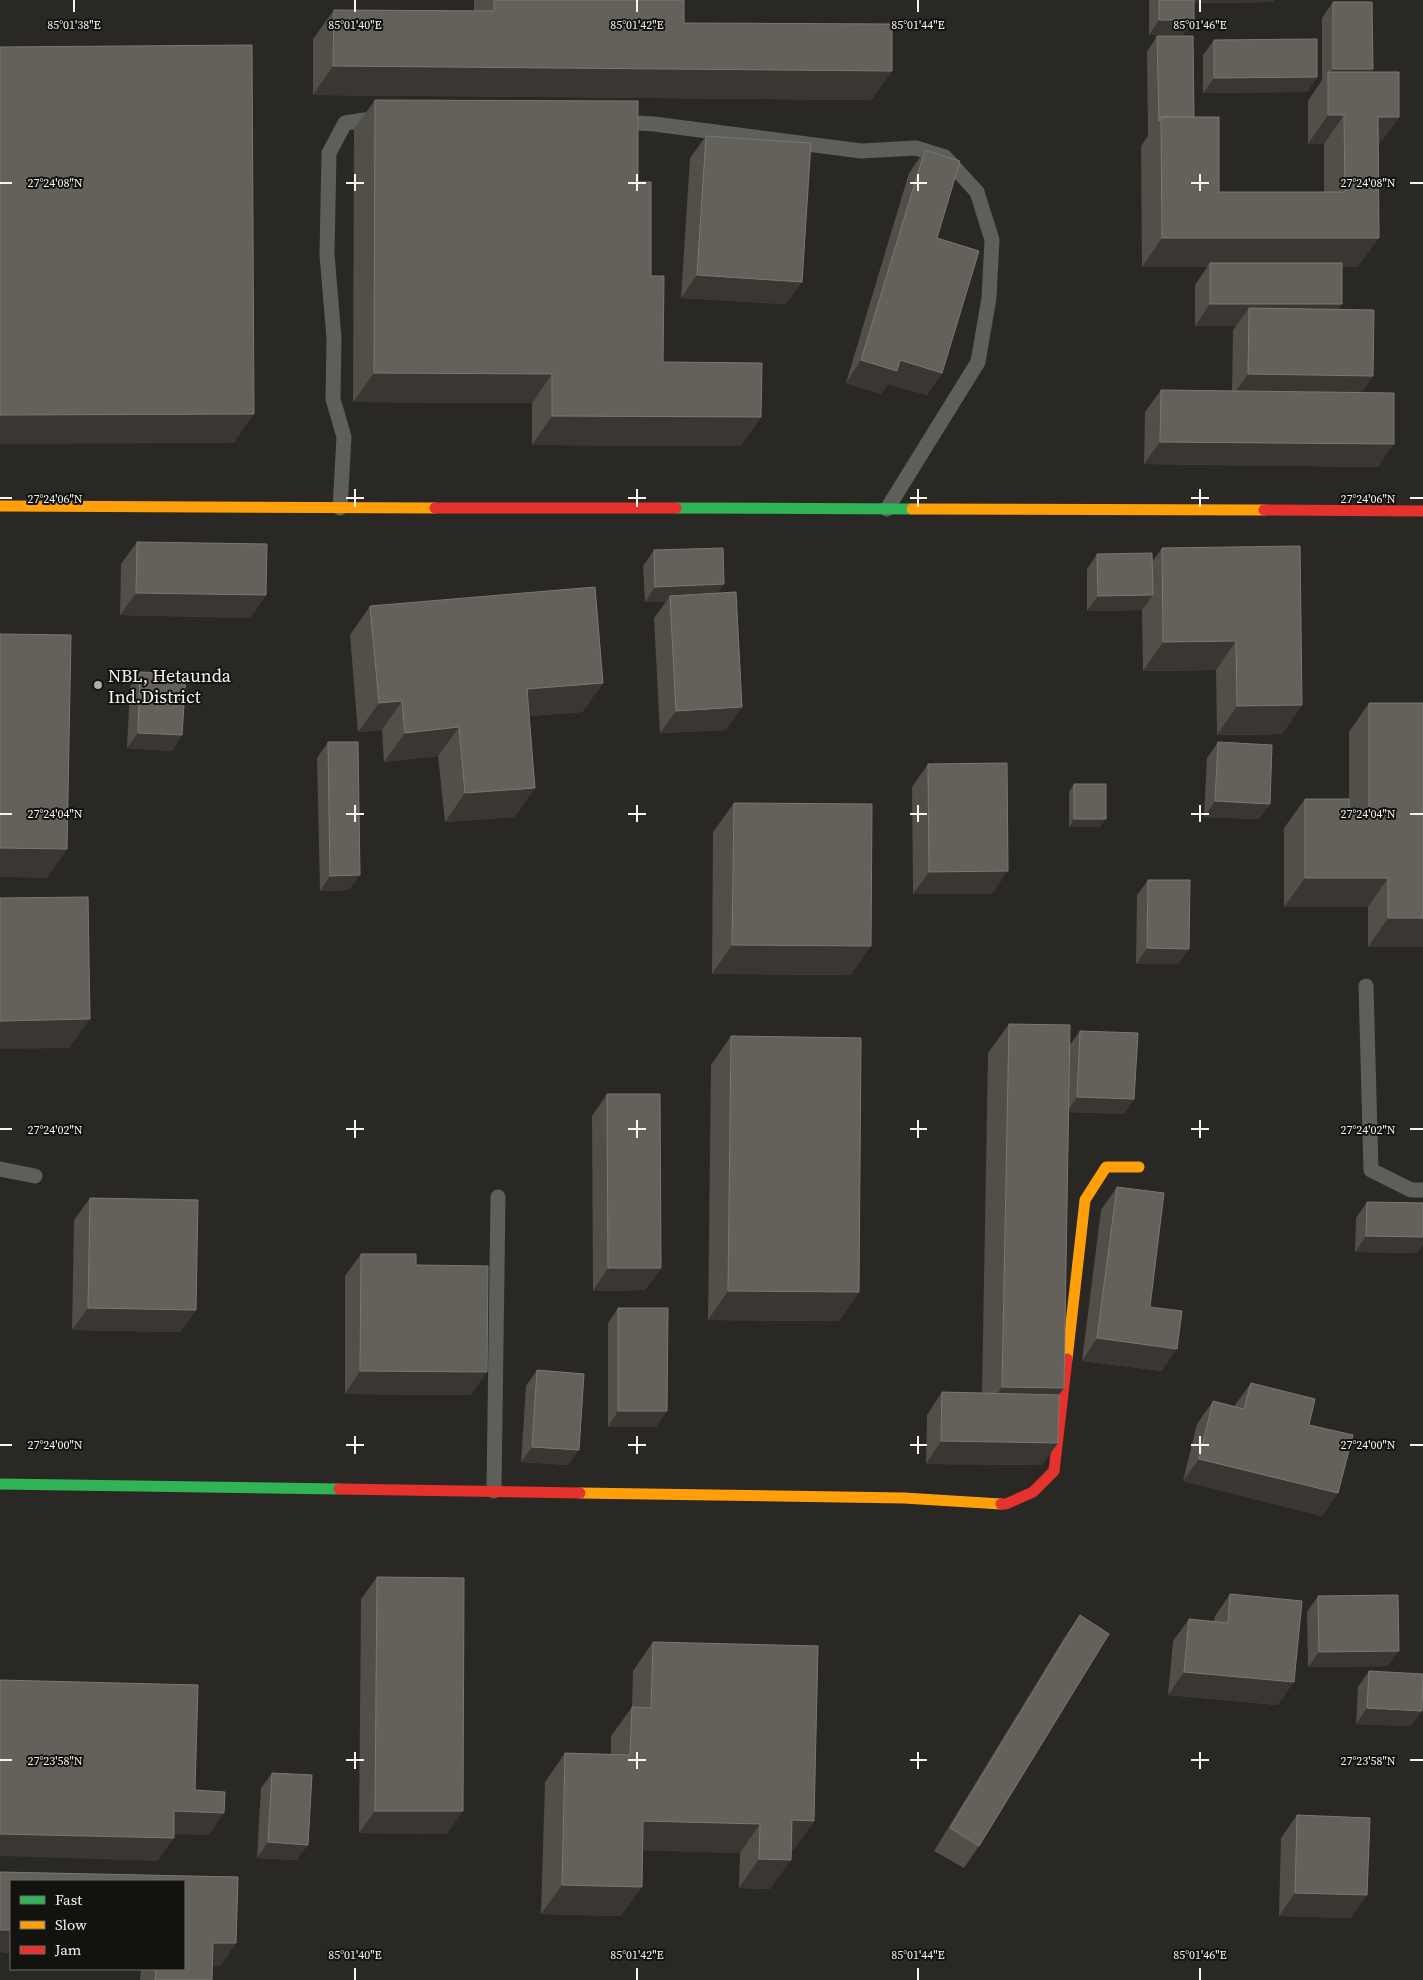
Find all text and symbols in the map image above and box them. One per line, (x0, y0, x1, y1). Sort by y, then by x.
text: 85°01'38"E (47, 17, 101, 33)
text: 85°01'40"E (328, 17, 382, 33)
text: 85°01'42"E (610, 17, 664, 33)
text: 85°01'44"E (891, 17, 945, 33)
text: 85°01'46"E (1173, 17, 1227, 33)
text: 27°24'08"N (27, 175, 83, 191)
text: 27°24'08"N (1340, 175, 1396, 191)
text: 27°24'06"N (27, 491, 83, 507)
text: 27°24'06"N (1340, 491, 1396, 507)
place label: NBL, Hetaunda Ind.District (108, 663, 232, 709)
marker: NBL, Hetaunda Ind.District (92, 679, 104, 691)
text: 27°24'04"N (27, 806, 83, 822)
text: 27°24'04"N (1340, 806, 1396, 822)
text: 27°24'02"N (27, 1122, 83, 1138)
text: 27°24'02"N (1340, 1122, 1396, 1138)
text: 27°24'00"N (27, 1437, 83, 1453)
text: 27°24'00"N (1340, 1437, 1396, 1453)
text: 27°23'58"N (27, 1753, 83, 1769)
text: 27°23'58"N (1340, 1753, 1396, 1769)
legend (10, 1880, 185, 1970)
text: Fast (55, 1889, 82, 1910)
text: Slow (55, 1914, 87, 1935)
text: Jam (54, 1939, 82, 1960)
text: 85°01'40"E (328, 1947, 382, 1963)
text: 85°01'42"E (610, 1947, 664, 1963)
text: 85°01'44"E (891, 1947, 945, 1963)
text: 85°01'46"E (1173, 1947, 1227, 1963)

